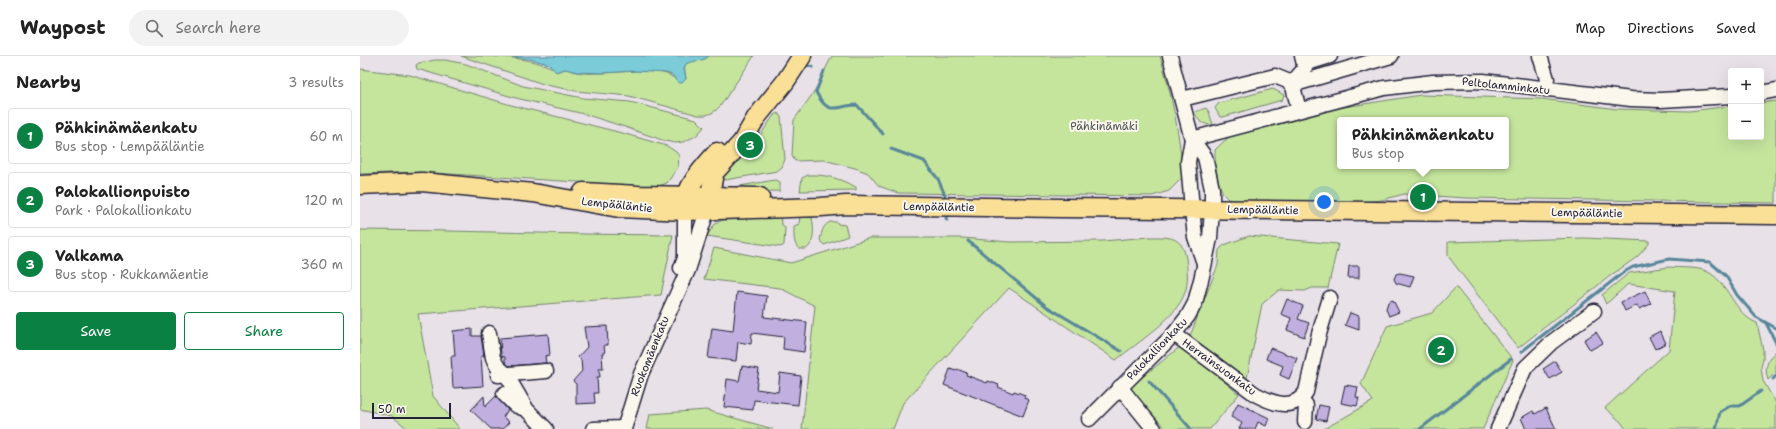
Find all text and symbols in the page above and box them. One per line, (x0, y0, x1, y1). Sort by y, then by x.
search box (129, 10, 409, 46)
text: Waypost (20, 15, 105, 40)
icon: search (143, 17, 165, 39)
text: Search here (175, 18, 261, 38)
text: Map (1576, 19, 1606, 37)
text: Directions (1628, 19, 1694, 37)
text: Saved (1716, 19, 1756, 37)
map controls (1728, 68, 1764, 140)
button: + (1728, 68, 1764, 104)
text: Nearby (16, 71, 81, 93)
text: 3 results (288, 74, 344, 91)
street label: Peltolamminkatu (1461, 74, 1551, 98)
button: − (1728, 104, 1764, 140)
popup (1337, 117, 1509, 169)
text: Pähkinämäenkatu (55, 118, 198, 138)
park label: Pähkinämäki (1070, 119, 1138, 134)
text: Pähkinämäenkatu (1352, 125, 1494, 145)
text: 1 (27, 128, 33, 145)
text: 60 m (310, 128, 343, 145)
pin: 3 (737, 130, 763, 160)
text: Bus stop · Lempääläntie (55, 138, 205, 155)
text: Bus stop (1352, 145, 1404, 162)
text: Palokallionpuisto (55, 182, 190, 202)
pin: 1 (1410, 182, 1436, 212)
text: 2 (25, 192, 35, 209)
text: 120 m (305, 192, 343, 209)
your location (1314, 192, 1334, 212)
street label: Lempääläntie (581, 194, 653, 216)
street label: Lempääläntie (903, 199, 975, 215)
text: Park · Palokallionkatu (55, 202, 192, 219)
street label: Lempääläntie (1227, 202, 1299, 218)
street label: Lempääläntie (1551, 205, 1623, 221)
text: Valkama (55, 246, 124, 266)
text: 3 (25, 256, 35, 273)
text: 360 m (301, 256, 343, 273)
text: Bus stop · Rukkamäentie (55, 266, 209, 283)
button: Save (16, 312, 176, 350)
button: Share (184, 312, 344, 350)
street label: Ruokomäenkatu (627, 314, 673, 398)
street label: Palokallionkatu (1123, 314, 1191, 384)
street label: Herrainsuonkatu (1179, 335, 1259, 399)
pin: 2 (1428, 335, 1454, 365)
scale bar (372, 401, 451, 420)
text: 50 m (378, 402, 406, 417)

